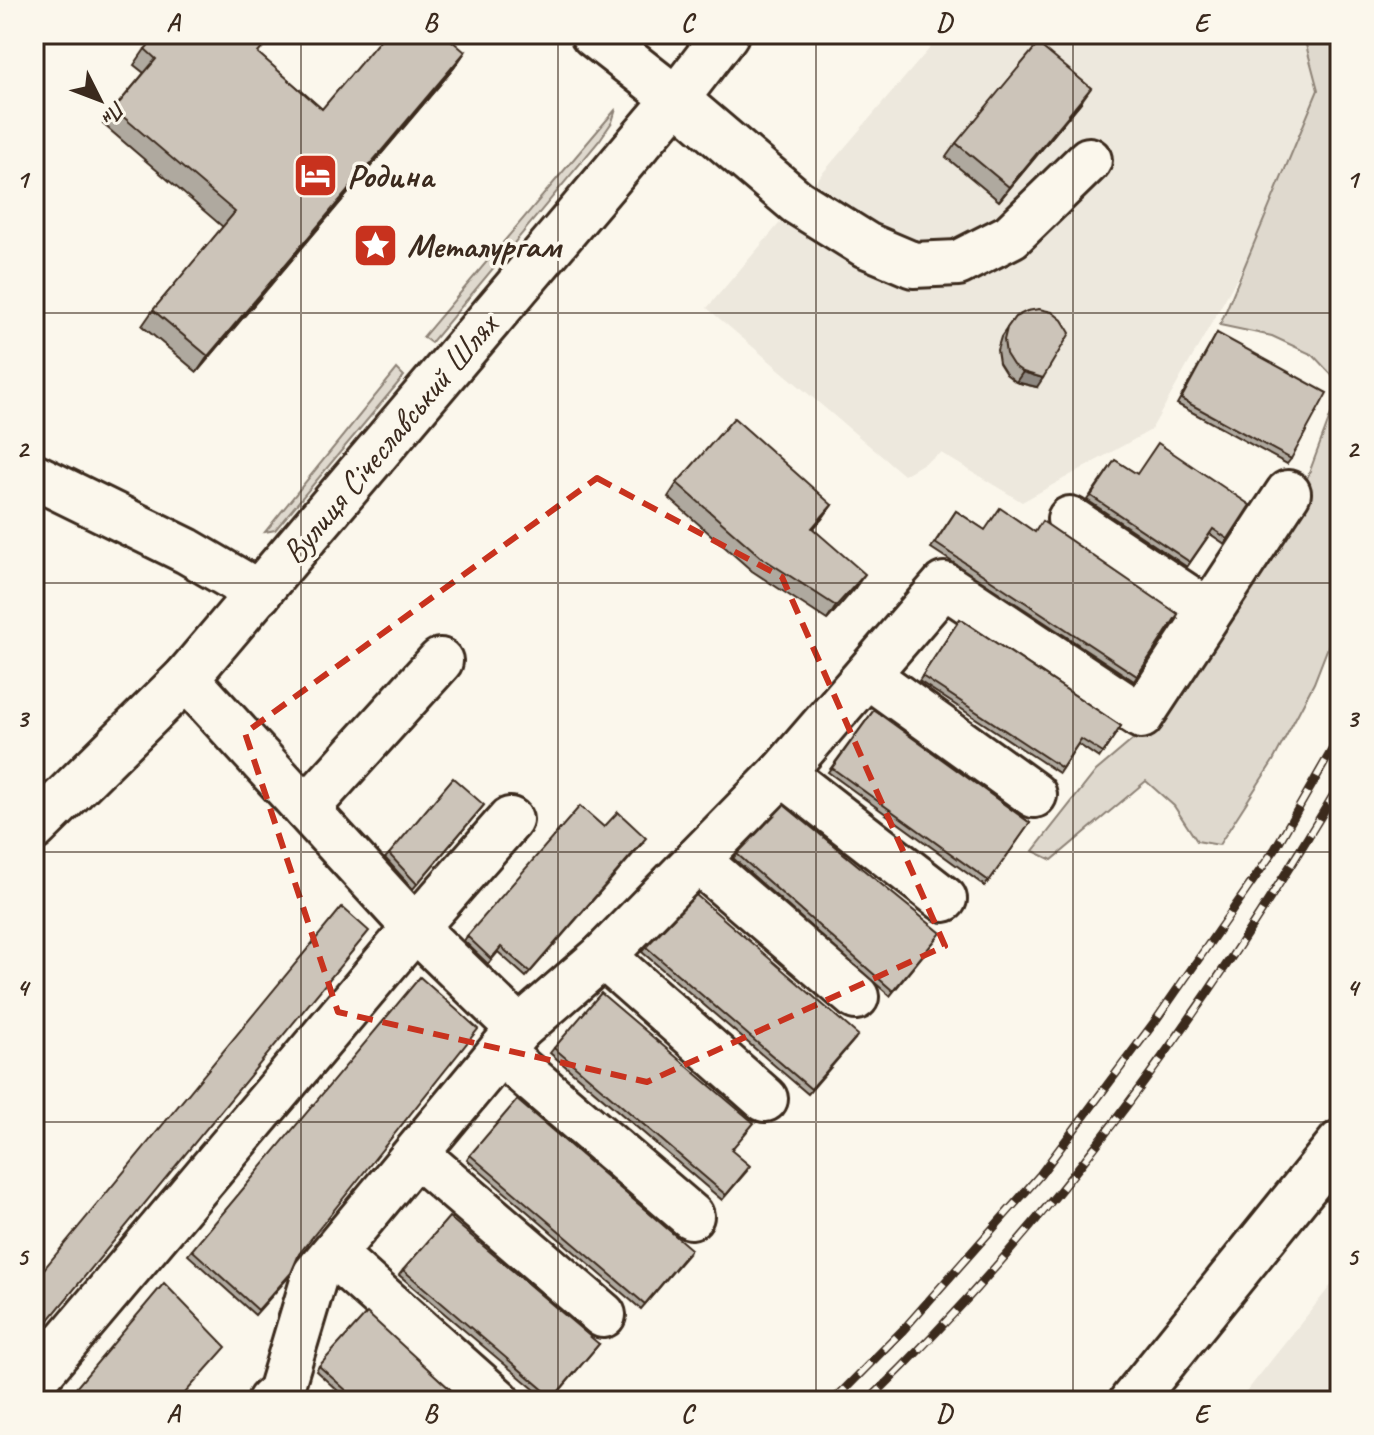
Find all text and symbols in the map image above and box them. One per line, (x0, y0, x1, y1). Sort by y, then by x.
text: A (166, 6, 181, 39)
text: B (423, 6, 439, 39)
text: C (681, 6, 697, 39)
text: D (936, 6, 954, 39)
text: E (1194, 6, 1212, 39)
north arrow (60, 60, 140, 140)
text: Пн (95, 95, 132, 132)
hotel icon: Родина (292, 151, 340, 199)
place label: Родина (347, 154, 436, 197)
text: 1 (16, 163, 31, 196)
text: 1 (1346, 163, 1361, 196)
place icon: Металургам (352, 221, 400, 269)
place label: Металургам (407, 224, 563, 267)
street label: Вулиця Січеславський Шлях (272, 303, 508, 572)
text: 2 (16, 432, 30, 465)
text: 2 (1346, 432, 1360, 465)
text: 3 (16, 702, 30, 735)
text: 3 (1346, 702, 1360, 735)
text: 4 (16, 971, 31, 1004)
text: 4 (1346, 971, 1361, 1004)
text: 5 (16, 1240, 30, 1273)
text: 5 (1346, 1240, 1360, 1273)
text: A (166, 1397, 181, 1430)
text: B (423, 1397, 439, 1430)
text: C (681, 1397, 697, 1430)
text: D (936, 1397, 954, 1430)
text: E (1194, 1397, 1212, 1430)

